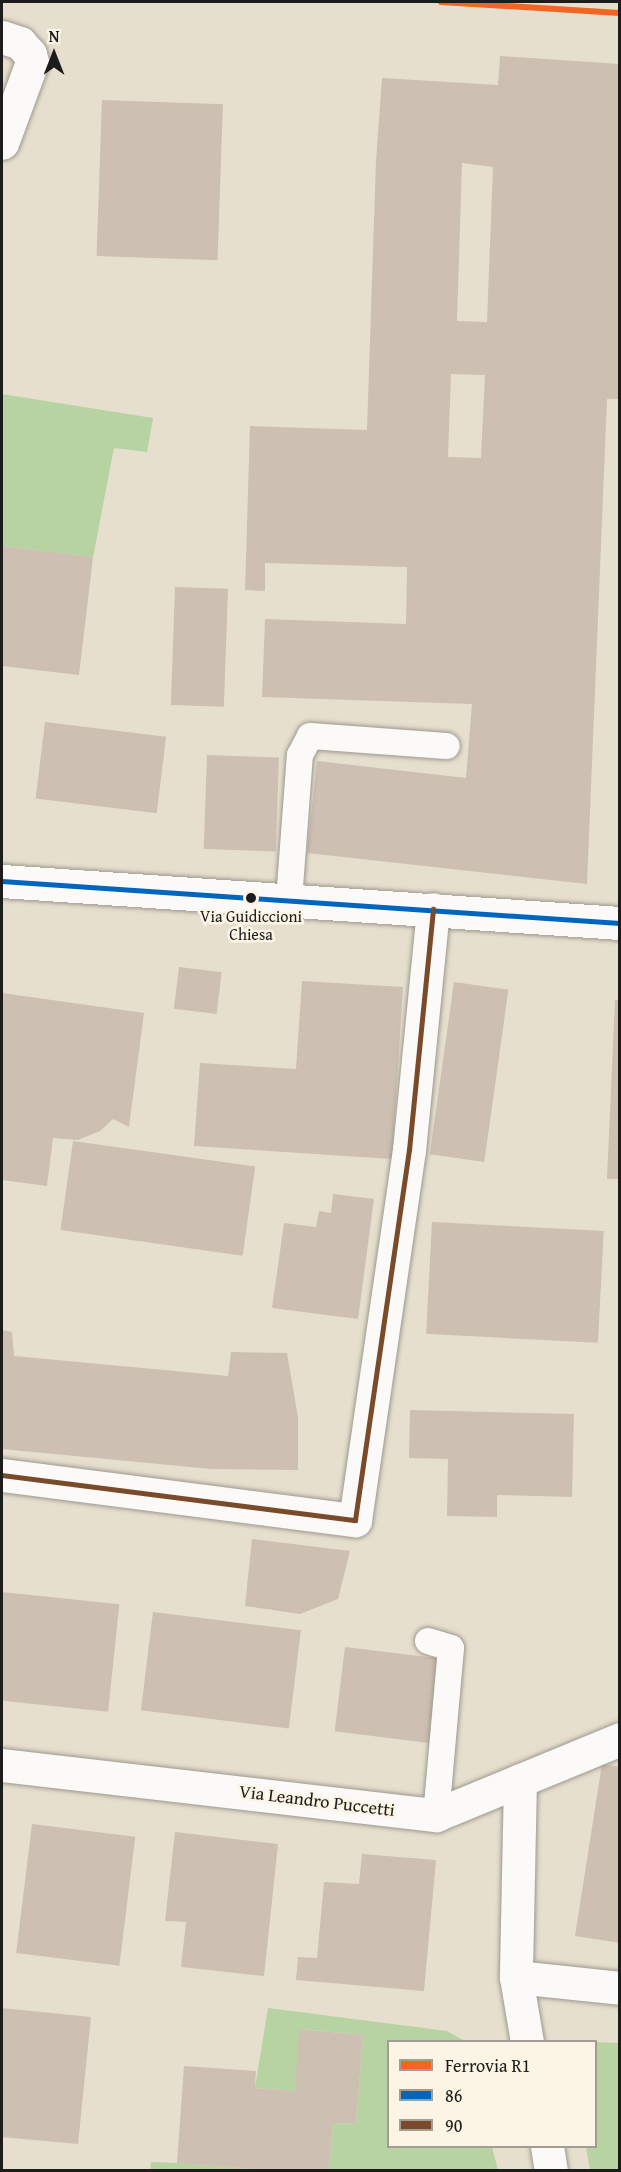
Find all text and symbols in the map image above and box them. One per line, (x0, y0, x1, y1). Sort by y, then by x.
north arrow (24, 24, 84, 84)
text: N (49, 24, 59, 48)
marker: Via Guidiccioni Chiesa (245, 892, 257, 904)
place label: Via Guidiccioni Chiesa (200, 906, 302, 944)
street label: Via Leandro Puccetti (238, 1781, 396, 1821)
legend (387, 2040, 597, 2148)
text: Ferrovia R1 (445, 2052, 530, 2079)
text: 86 (445, 2082, 462, 2109)
text: 90 (445, 2112, 462, 2139)

